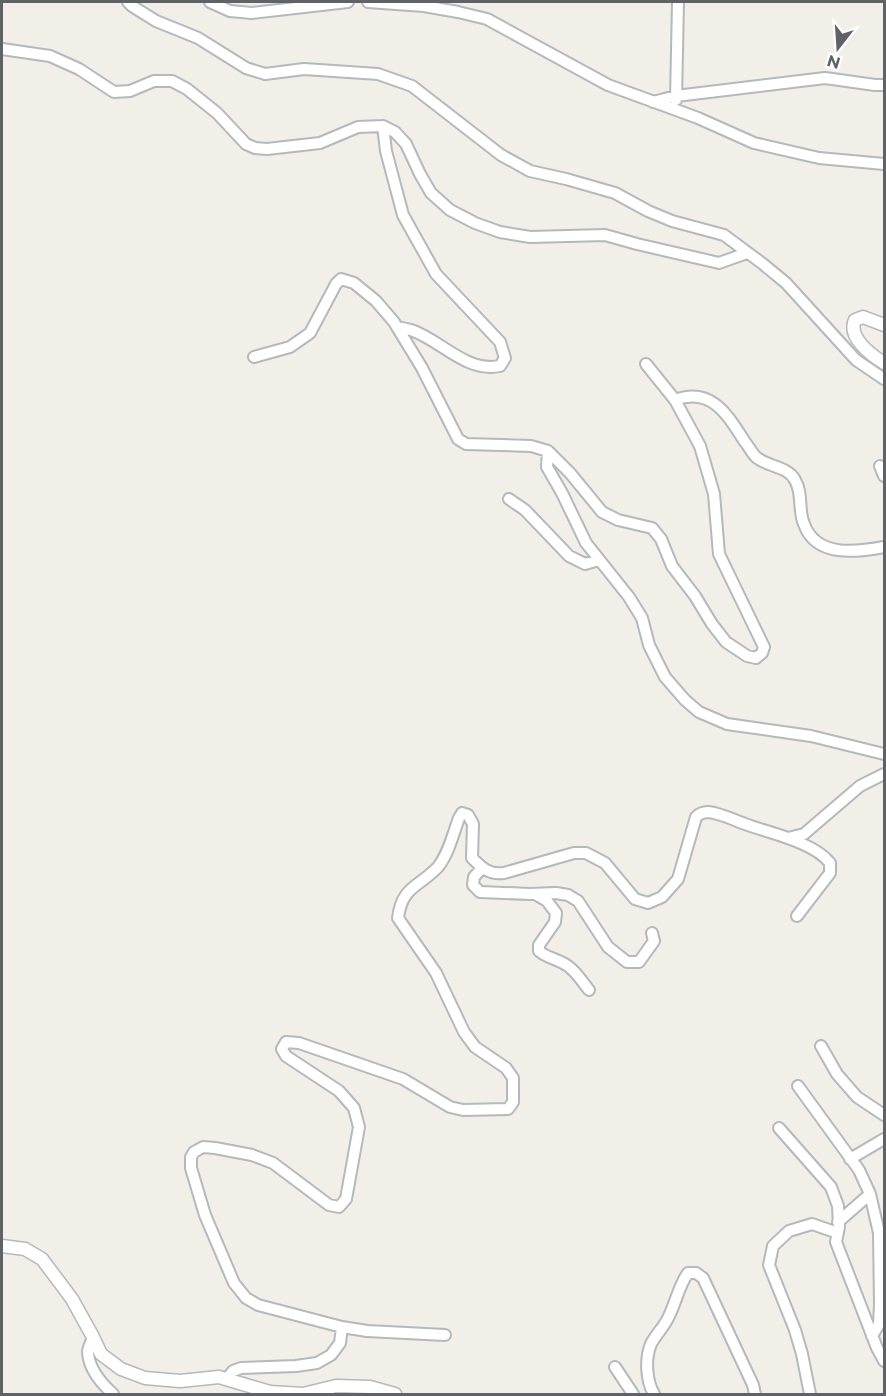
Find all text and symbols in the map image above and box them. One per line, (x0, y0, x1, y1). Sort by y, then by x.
north arrow (808, 18, 868, 78)
text: N (825, 51, 843, 73)

